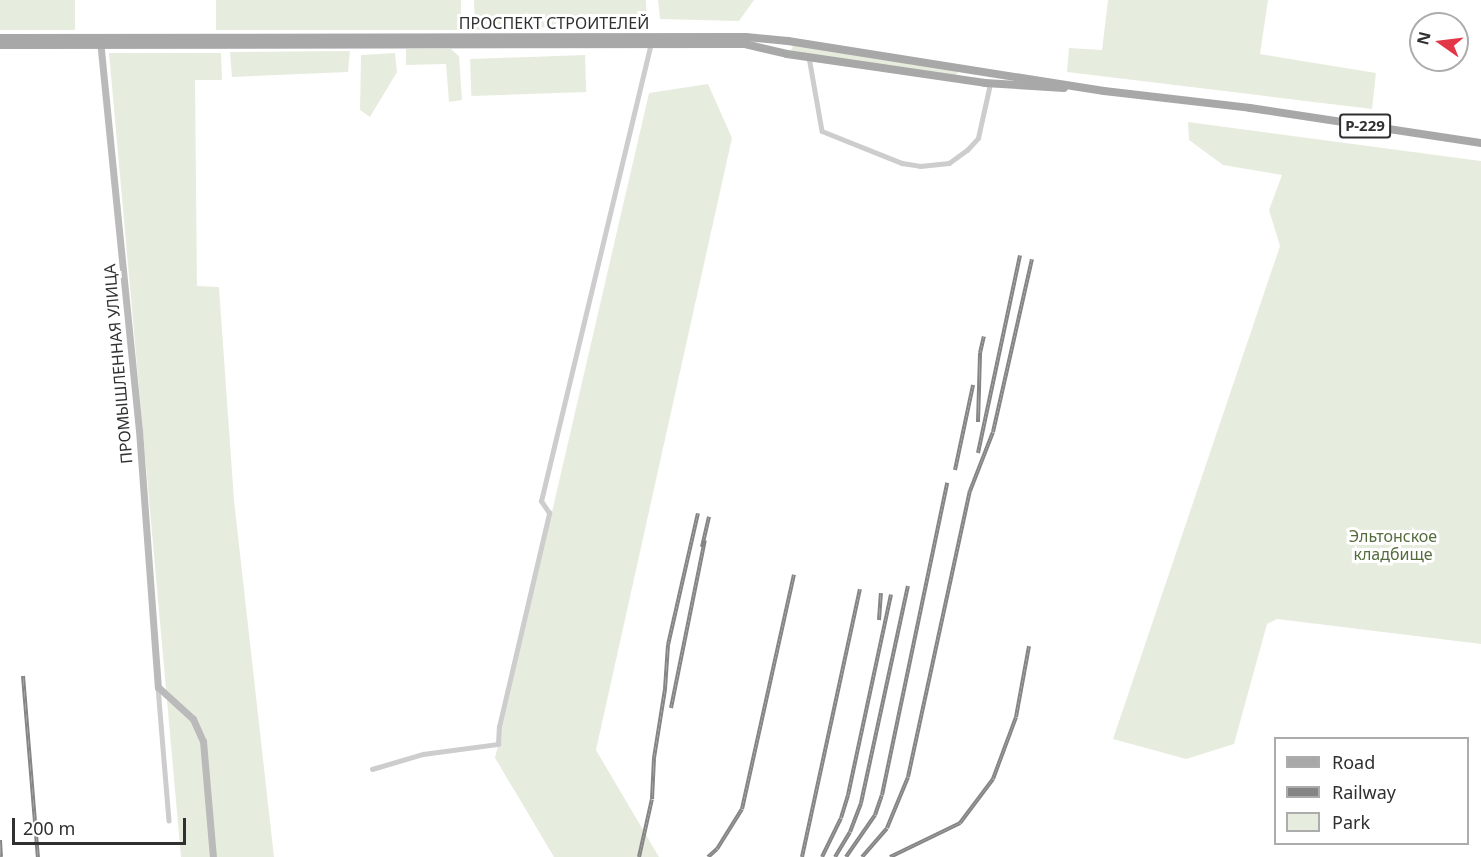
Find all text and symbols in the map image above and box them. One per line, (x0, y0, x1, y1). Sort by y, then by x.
north arrow (1409, 12, 1469, 72)
street label: ПРОСПЕКТ СТРОИТЕЛЕЙ (459, 13, 649, 33)
text: N (1411, 29, 1436, 47)
road number: Р-229 (1338, 114, 1392, 138)
street label: ПРОМЫШЛЕННАЯ УЛИЦА (100, 263, 136, 465)
park label: Эльтонское кладбище (1349, 526, 1437, 564)
legend (1274, 737, 1469, 845)
text: Road (1332, 750, 1375, 774)
text: Railway (1332, 780, 1396, 804)
scale bar (15, 806, 189, 844)
text: Park (1332, 810, 1370, 834)
text: 200 m (23, 816, 75, 840)

